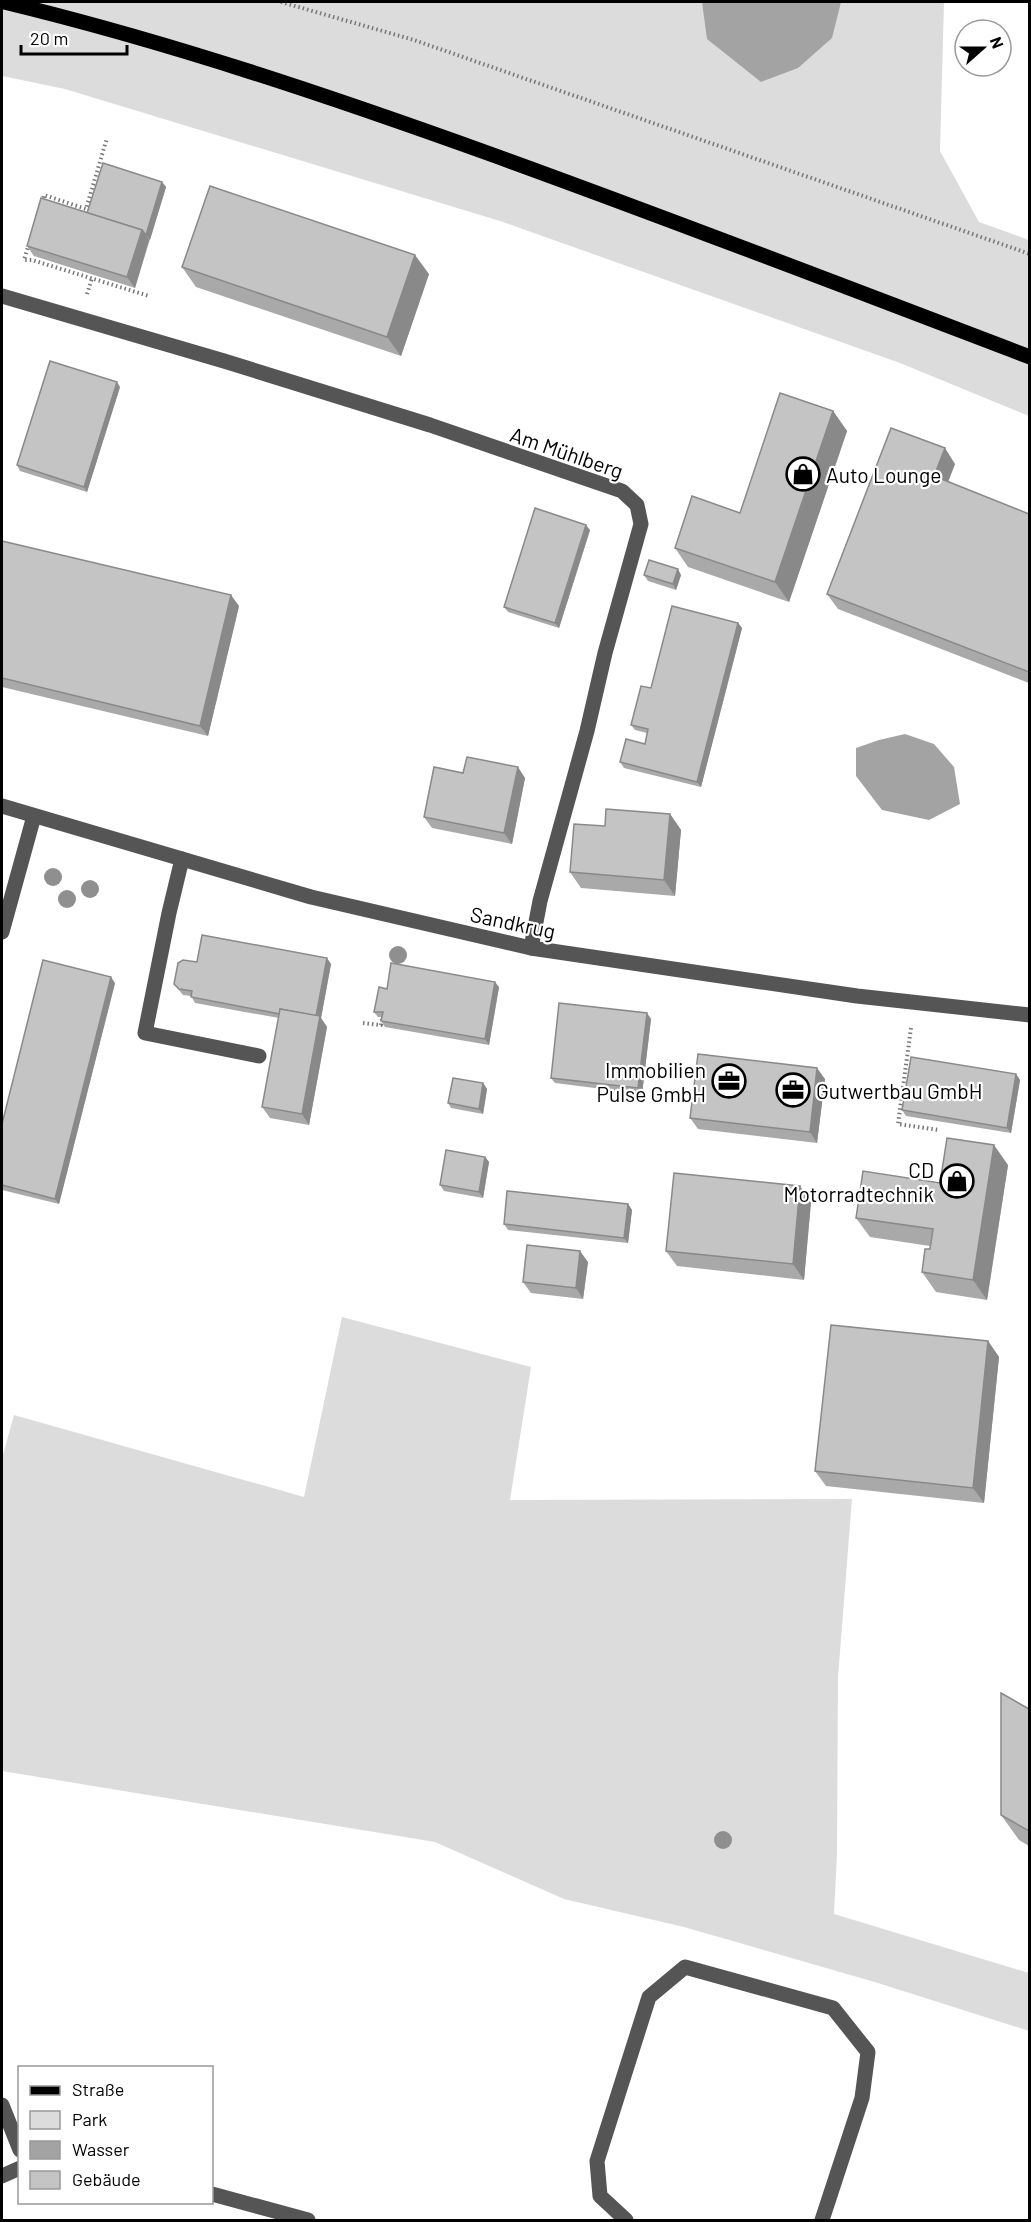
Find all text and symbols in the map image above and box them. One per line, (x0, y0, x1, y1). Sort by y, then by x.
scale bar (21, 18, 128, 56)
north arrow (953, 18, 1013, 78)
text: 20 m (30, 27, 68, 49)
text: N (987, 34, 1008, 51)
street label: Am Mühlberg (507, 421, 627, 483)
shop icon: Auto Lounge (785, 456, 821, 492)
place label: Auto Lounge (826, 462, 941, 487)
street label: Sandkrug (468, 901, 558, 943)
place label: Immobilien Pulse GmbH (597, 1057, 706, 1106)
office icon: Immobilien Pulse GmbH (711, 1063, 747, 1099)
office icon: Gutwertbau GmbH (775, 1072, 811, 1108)
place label: Gutwertbau GmbH (816, 1078, 982, 1103)
place label: CD Motorradtechnik (783, 1157, 934, 1206)
shop icon: CD Motorradtechnik (939, 1163, 975, 1199)
legend (18, 2066, 213, 2204)
text: Straße (72, 2078, 124, 2100)
text: Park (72, 2108, 107, 2130)
text: Wasser (72, 2138, 130, 2160)
text: Gebäude (72, 2168, 141, 2190)

